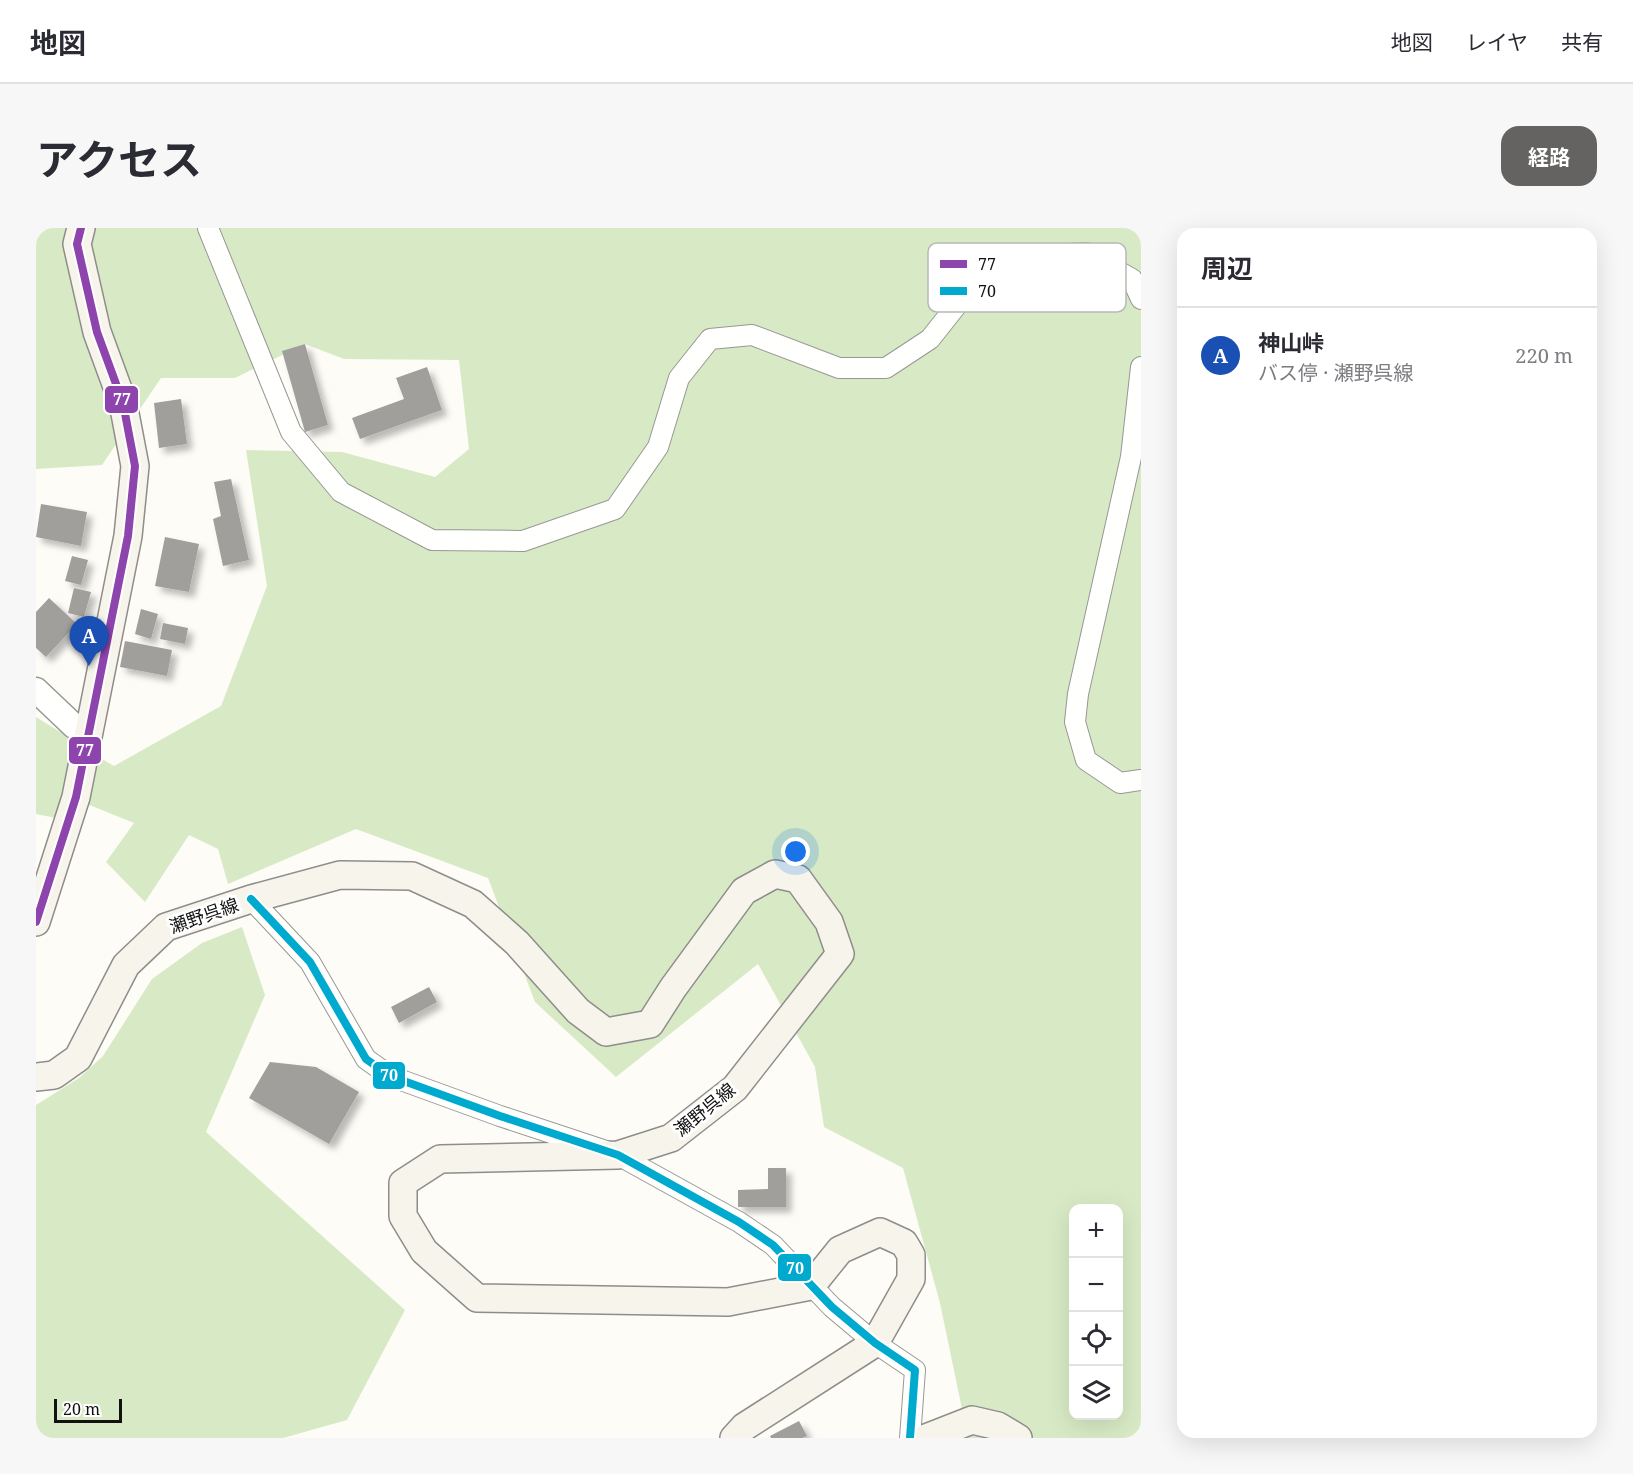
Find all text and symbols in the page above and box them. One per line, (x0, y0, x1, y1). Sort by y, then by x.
text: 地図 (30, 23, 86, 61)
text: 地図 (1391, 28, 1433, 56)
text: レイヤ (1466, 28, 1528, 56)
text: 共有 (1561, 28, 1603, 56)
button: 経路 (1501, 126, 1597, 186)
text: アクセス (36, 130, 202, 187)
legend (928, 243, 1126, 312)
text: 周辺 (1201, 250, 1253, 286)
text: 77 (978, 253, 996, 275)
text: 70 (978, 280, 996, 302)
text: 神山峠 (1258, 327, 1324, 357)
text: A (1213, 342, 1228, 369)
text: 220 m (1515, 342, 1573, 369)
text: バス停 · 瀬野呉線 (1258, 359, 1413, 386)
line badge: 77 (104, 385, 139, 414)
text: 77 (113, 388, 131, 410)
pin: A (70, 616, 108, 666)
line badge: 77 (68, 736, 102, 765)
text: 77 (76, 739, 94, 761)
your location (781, 837, 810, 866)
street label: 瀬野呉線 (166, 892, 242, 938)
line badge: 70 (372, 1061, 406, 1090)
text: 70 (380, 1064, 398, 1086)
street label: 瀬野呉線 (669, 1077, 740, 1141)
map controls (1069, 1204, 1123, 1420)
button: + (1069, 1204, 1123, 1258)
line badge: 70 (777, 1253, 812, 1282)
text: 70 (786, 1257, 804, 1279)
button: − (1069, 1258, 1123, 1312)
button: locate (1069, 1312, 1123, 1366)
button: layers (1069, 1366, 1123, 1420)
scale bar (54, 1396, 122, 1424)
text: 20 m (63, 1398, 100, 1420)

